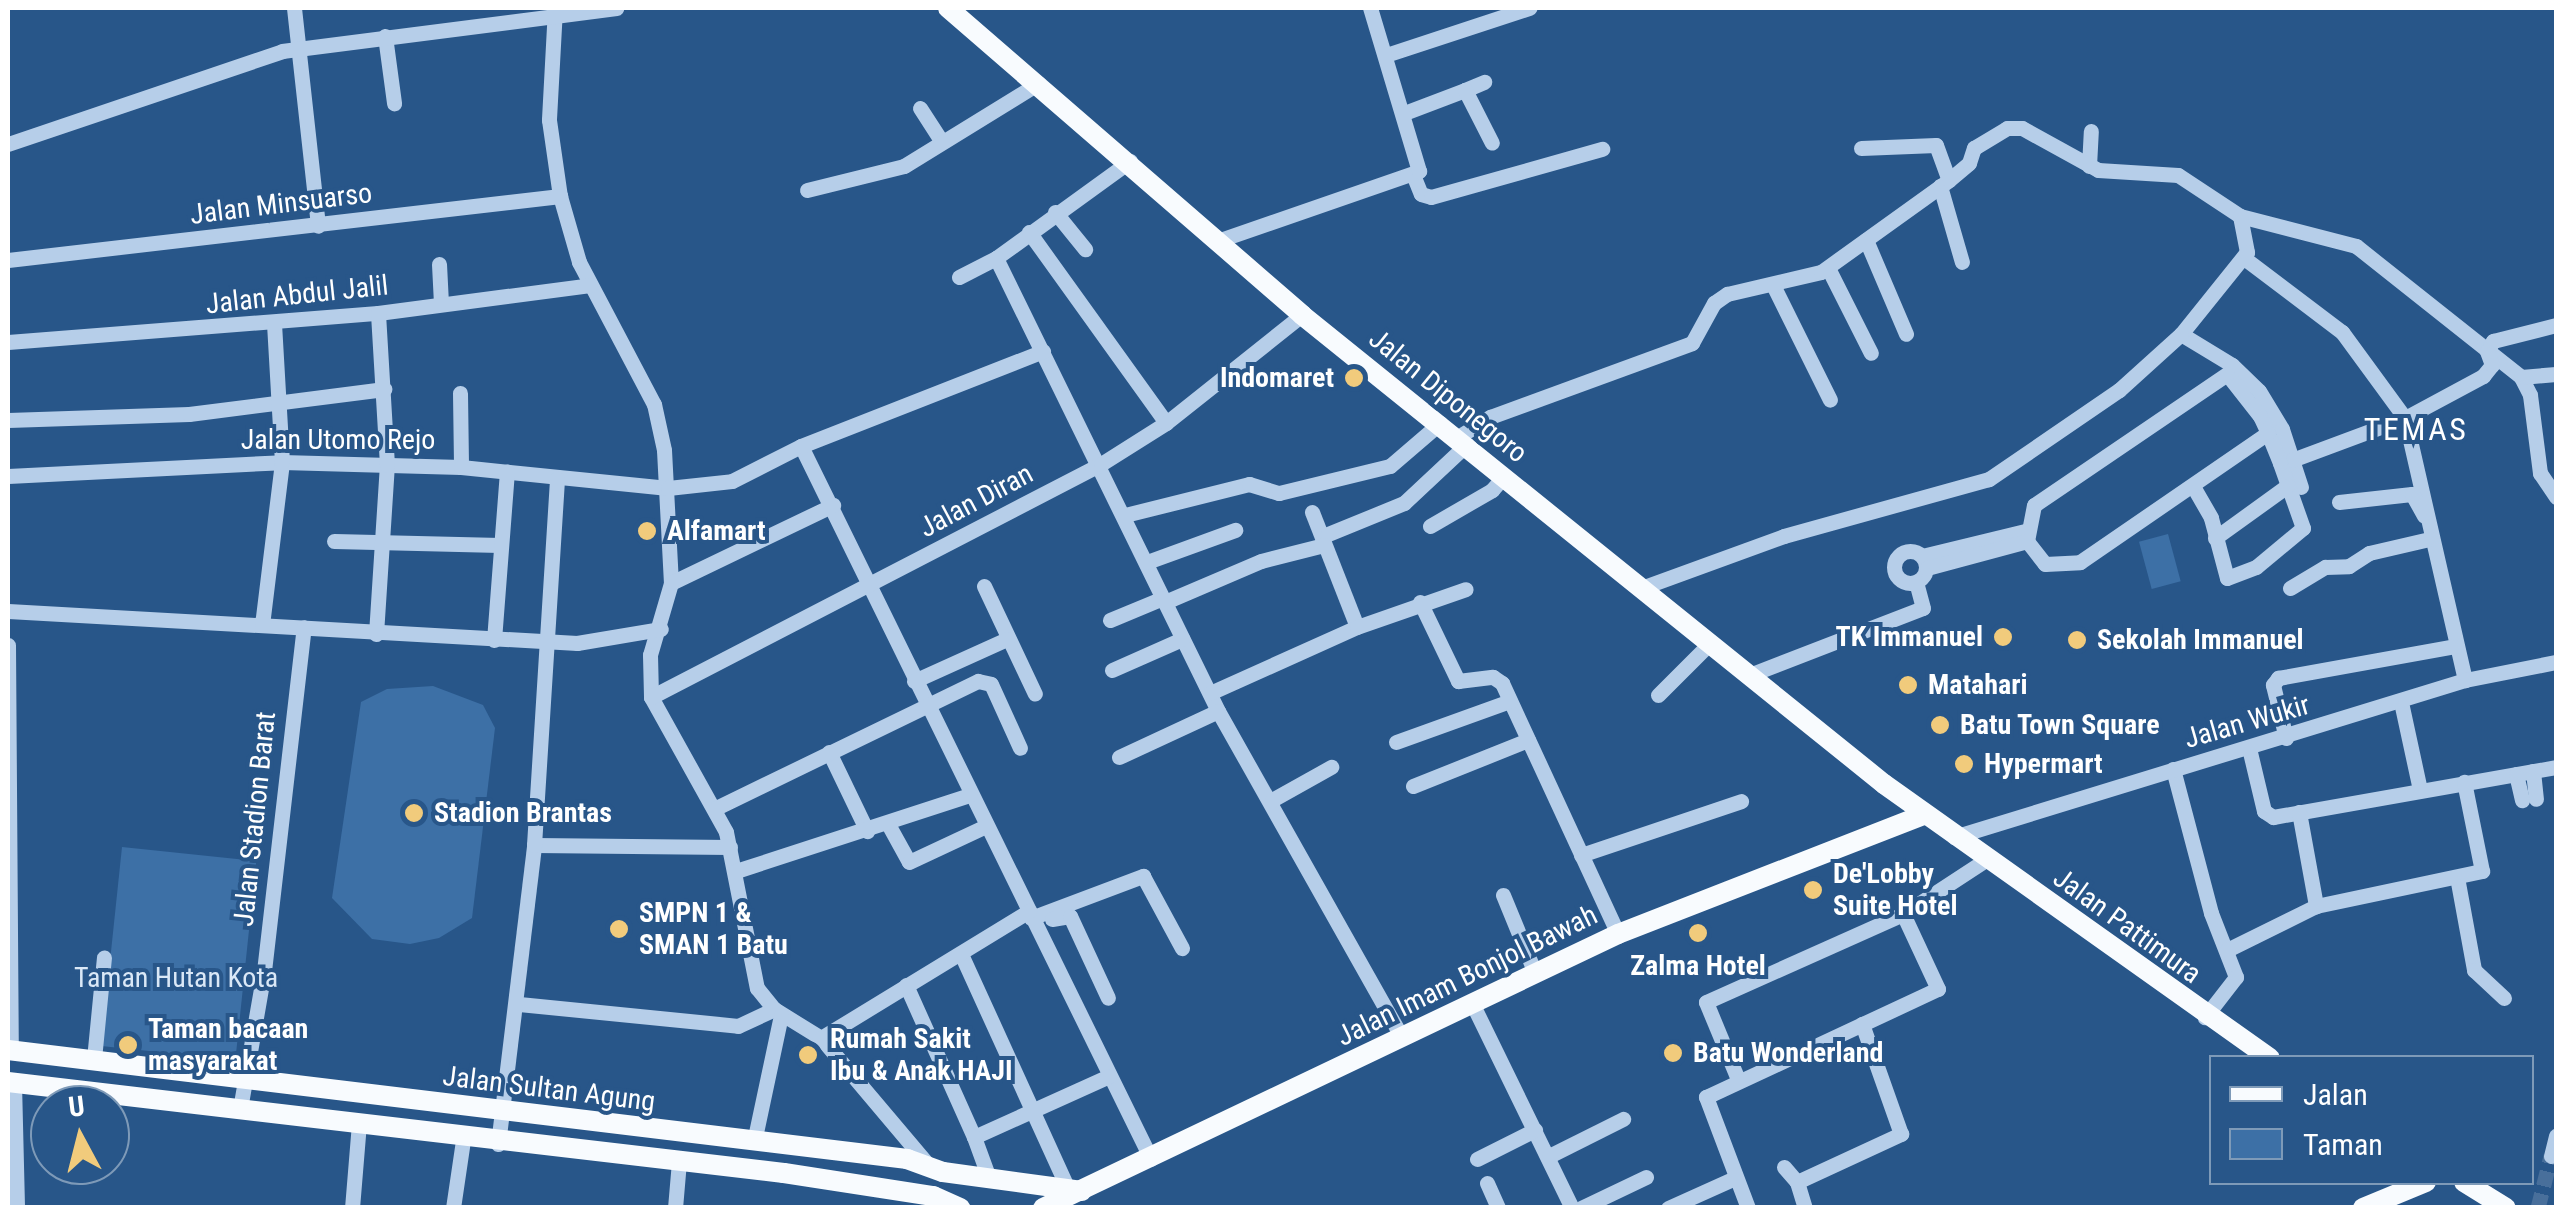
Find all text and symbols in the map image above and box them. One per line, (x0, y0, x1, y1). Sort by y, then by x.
street label: Jalan Minsuarso (188, 176, 374, 232)
street label: Jalan Abdul Jalil (204, 269, 390, 321)
street label: Jalan Diponegoro (1362, 322, 1534, 470)
place label: Indomaret (1220, 361, 1334, 395)
marker: Indomaret (1343, 367, 1365, 389)
district label: TEMAS (2364, 410, 2468, 448)
street label: Jalan Utomo Rejo (241, 423, 435, 457)
street label: Jalan Diran (913, 457, 1039, 545)
place label: Alfamart (667, 514, 766, 548)
marker: Alfamart (636, 520, 658, 542)
place label: TK Immanuel (1836, 620, 1983, 654)
place label: Sekolah Immanuel (2097, 623, 2304, 657)
marker: TK Immanuel (1992, 626, 2014, 648)
marker: Sekolah Immanuel (2066, 629, 2088, 651)
place label: Matahari (1928, 668, 2028, 702)
marker: Matahari (1897, 674, 1919, 696)
street label: Jalan Wukir (2180, 688, 2314, 756)
place label: Batu Town Square (1960, 708, 2160, 742)
street label: Jalan Stadion Barat (227, 710, 283, 928)
marker: Batu Town Square (1929, 714, 1951, 736)
place label: Hypermart (1984, 747, 2103, 781)
marker: Hypermart (1953, 753, 1975, 775)
place label: Stadion Brantas (434, 796, 612, 830)
marker: Stadion Brantas (403, 802, 425, 824)
place label: De'Lobby Suite Hotel (1833, 857, 1958, 923)
street label: Jalan Pattimura (2047, 861, 2207, 991)
marker: De'Lobby Suite Hotel (1802, 879, 1824, 901)
place label: SMPN 1 & SMAN 1 Batu (639, 896, 788, 962)
street label: Jalan Imam Bonjol Bawah (1331, 898, 1603, 1054)
marker: SMPN 1 & SMAN 1 Batu (608, 918, 630, 940)
marker: Zalma Hotel (1687, 922, 1709, 944)
place label: Zalma Hotel (1630, 949, 1766, 983)
park label: Taman Hutan Kota (74, 961, 278, 995)
place label: Taman bacaan masyarakat (148, 1012, 308, 1078)
place label: Rumah Sakit Ibu & Anak HAJI (830, 1022, 1013, 1088)
marker: Taman bacaan masyarakat (117, 1034, 139, 1056)
place label: Batu Wonderland (1693, 1036, 1883, 1070)
marker: Rumah Sakit Ibu & Anak HAJI (795, 1042, 821, 1068)
marker: Batu Wonderland (1662, 1042, 1684, 1064)
legend (2209, 1055, 2534, 1185)
street label: Jalan Sultan Agung (441, 1059, 657, 1119)
text: Jalan (2303, 1077, 2368, 1112)
north arrow (30, 1085, 130, 1185)
text: U (67, 1089, 86, 1124)
text: Taman (2303, 1127, 2383, 1162)

